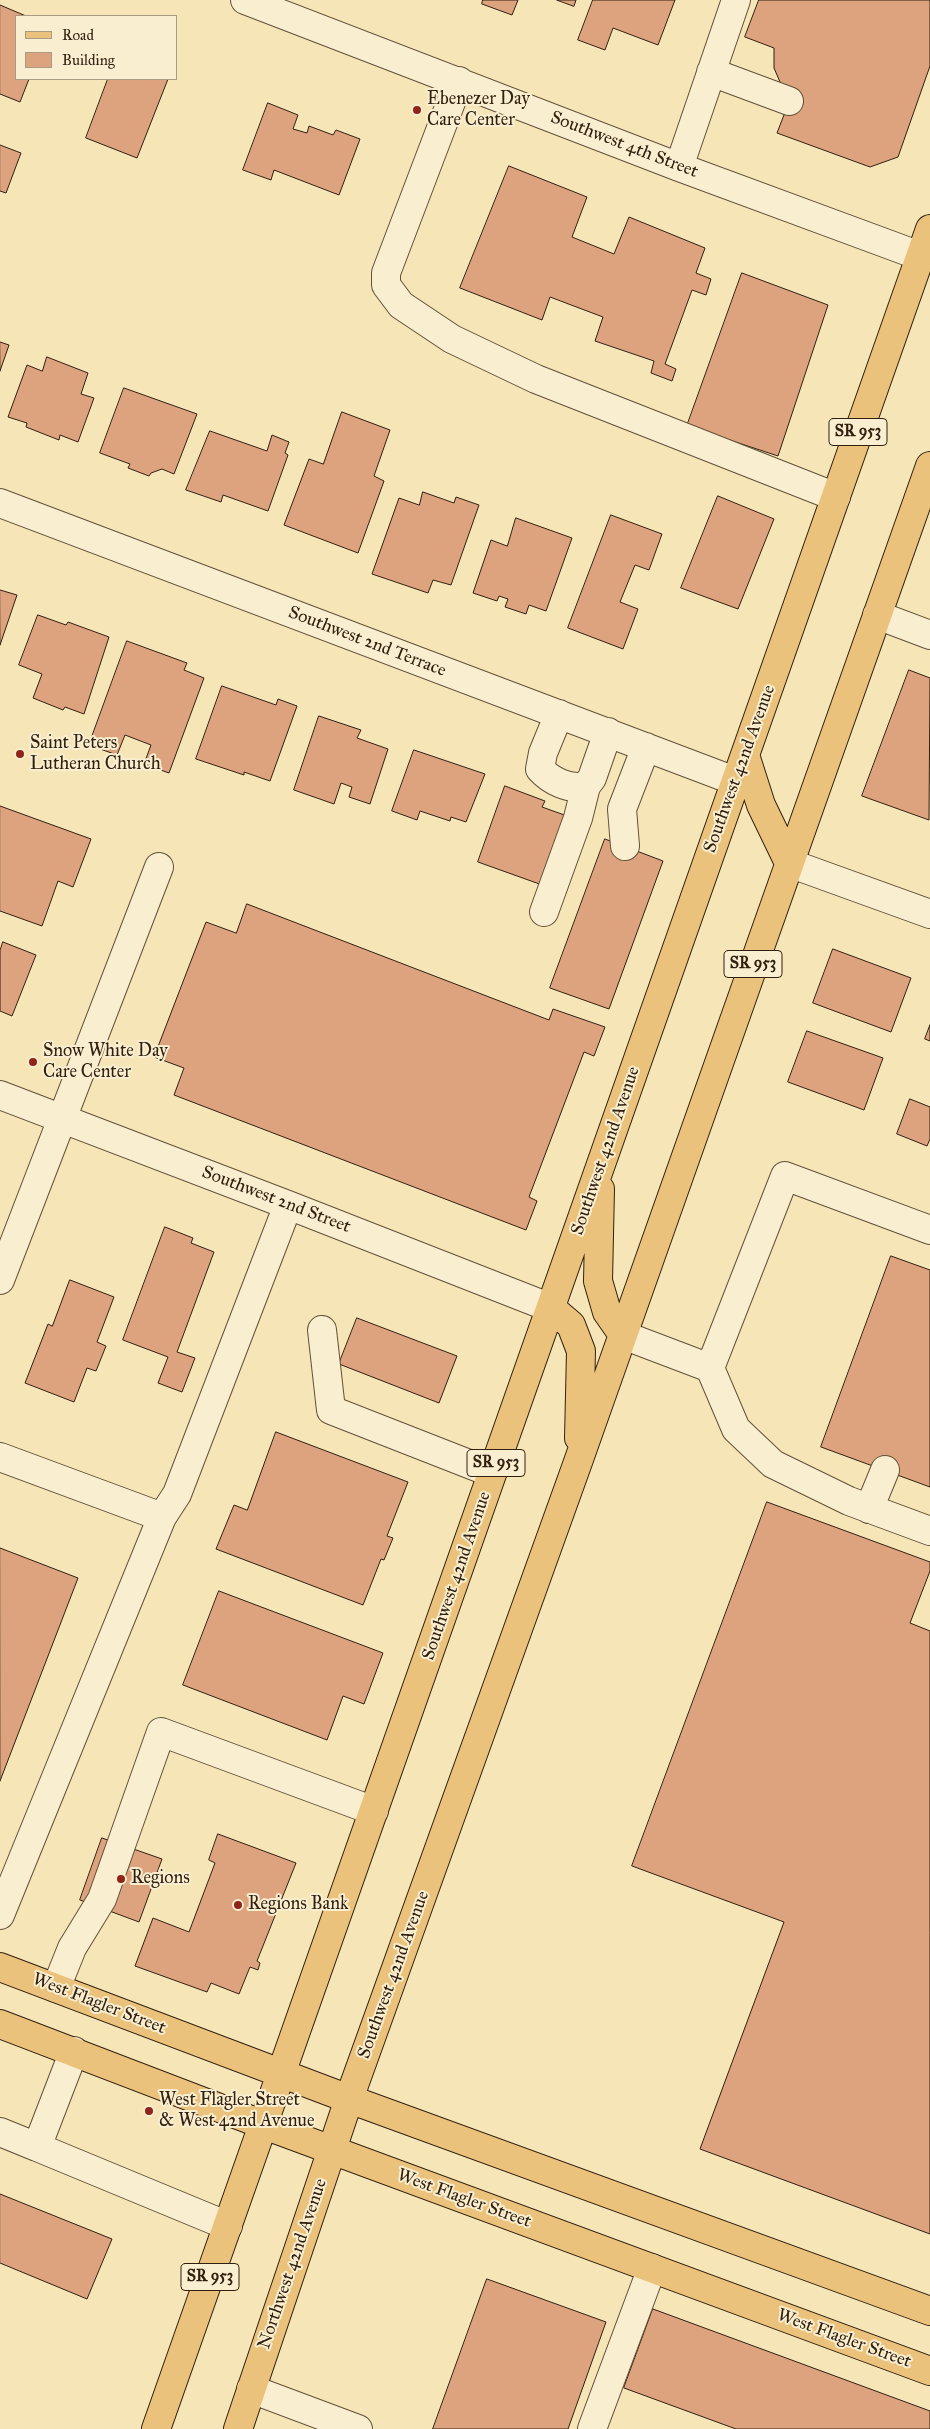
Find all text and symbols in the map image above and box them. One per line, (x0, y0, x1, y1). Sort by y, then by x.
legend (15, 15, 178, 80)
text: Road (62, 26, 94, 44)
text: Building (62, 51, 115, 69)
place label: Ebenezer Day Care Center (427, 89, 530, 132)
marker: Ebenezer Day Care Center (411, 104, 423, 116)
street label: Southwest 4th Street (547, 107, 701, 183)
road number: SR 953 (829, 418, 887, 446)
street label: Southwest 2nd Terrace (285, 602, 449, 682)
street label: Southwest 42nd Avenue (700, 682, 780, 856)
place label: Saint Peters Lutheran Church (30, 733, 161, 776)
marker: Saint Peters Lutheran Church (14, 748, 26, 760)
road number: SR 953 (724, 951, 782, 978)
place label: Snow White Day Care Center (43, 1041, 168, 1084)
marker: Snow White Day Care Center (27, 1056, 39, 1068)
street label: Southwest 42nd Avenue (567, 1064, 645, 1238)
street label: Southwest 2nd Street (199, 1162, 353, 1238)
road number: SR 953 (467, 1450, 525, 1476)
street label: Southwest 42nd Avenue (418, 1489, 496, 1663)
place label: Regions (131, 1868, 190, 1890)
marker: Regions (115, 1873, 127, 1885)
street label: Southwest 42nd Avenue (354, 1888, 434, 2062)
place label: Regions Bank (248, 1894, 348, 1916)
marker: Regions Bank (232, 1899, 244, 1911)
street label: West Flagler Street (29, 1969, 169, 2039)
place label: West Flagler Street & West 42nd Avenue (159, 2090, 314, 2132)
marker: West Flagler Street & West 42nd Avenue (143, 2105, 155, 2117)
street label: West Flagler Street (394, 2165, 534, 2233)
street label: Northwest 42nd Avenue (254, 2176, 332, 2352)
road number: SR 953 (181, 2264, 239, 2290)
street label: West Flagler Street (774, 2305, 914, 2373)

